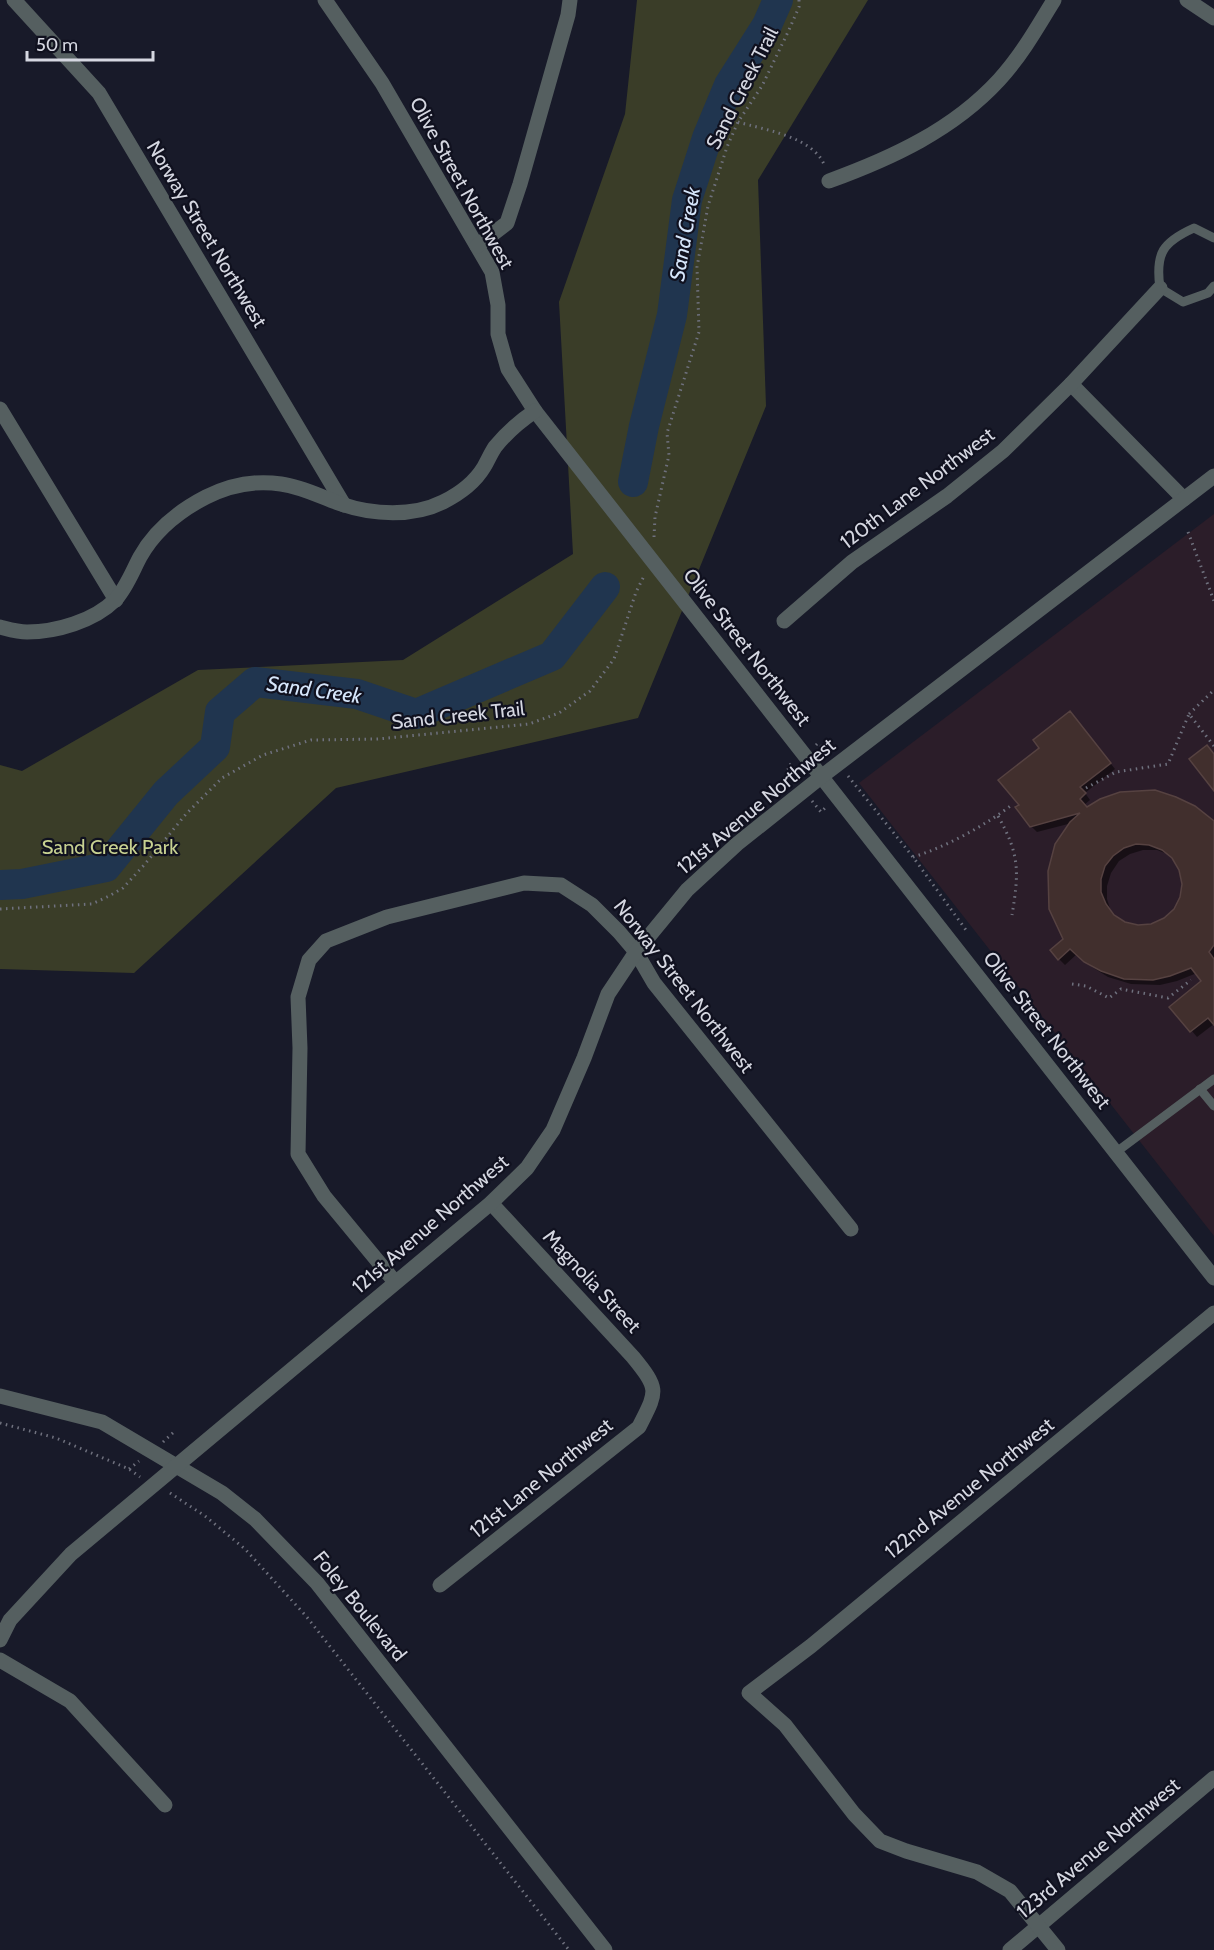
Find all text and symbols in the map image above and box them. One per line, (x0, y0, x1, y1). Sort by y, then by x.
street label: Sand Creek Trail (701, 23, 783, 153)
scale bar (27, 24, 153, 62)
text: 50 m (36, 34, 78, 56)
street label: Olive Street Northwest (405, 93, 519, 273)
street label: Norway Street Northwest (142, 136, 272, 332)
water label: Sand Creek (664, 184, 705, 283)
street label: 120th Lane Northwest (835, 422, 999, 554)
street label: Olive Street Northwest (678, 564, 816, 731)
water label: Sand Creek (265, 671, 364, 709)
street label: Sand Creek Trail (390, 696, 526, 734)
street label: 121st Avenue Northwest (672, 733, 840, 879)
park label: Sand Creek Park (42, 835, 178, 859)
street label: Norway Street Northwest (609, 895, 759, 1078)
street label: Olive Street Northwest (978, 947, 1116, 1114)
street label: 121st Avenue Northwest (347, 1149, 513, 1298)
street label: Magnolia Street (538, 1224, 646, 1338)
street label: 122nd Avenue Northwest (880, 1412, 1058, 1564)
street label: 121st Lane Northwest (465, 1413, 617, 1543)
street label: Foley Boulevard (308, 1546, 412, 1666)
street label: 123rd Avenue Northwest (1012, 1773, 1185, 1923)

